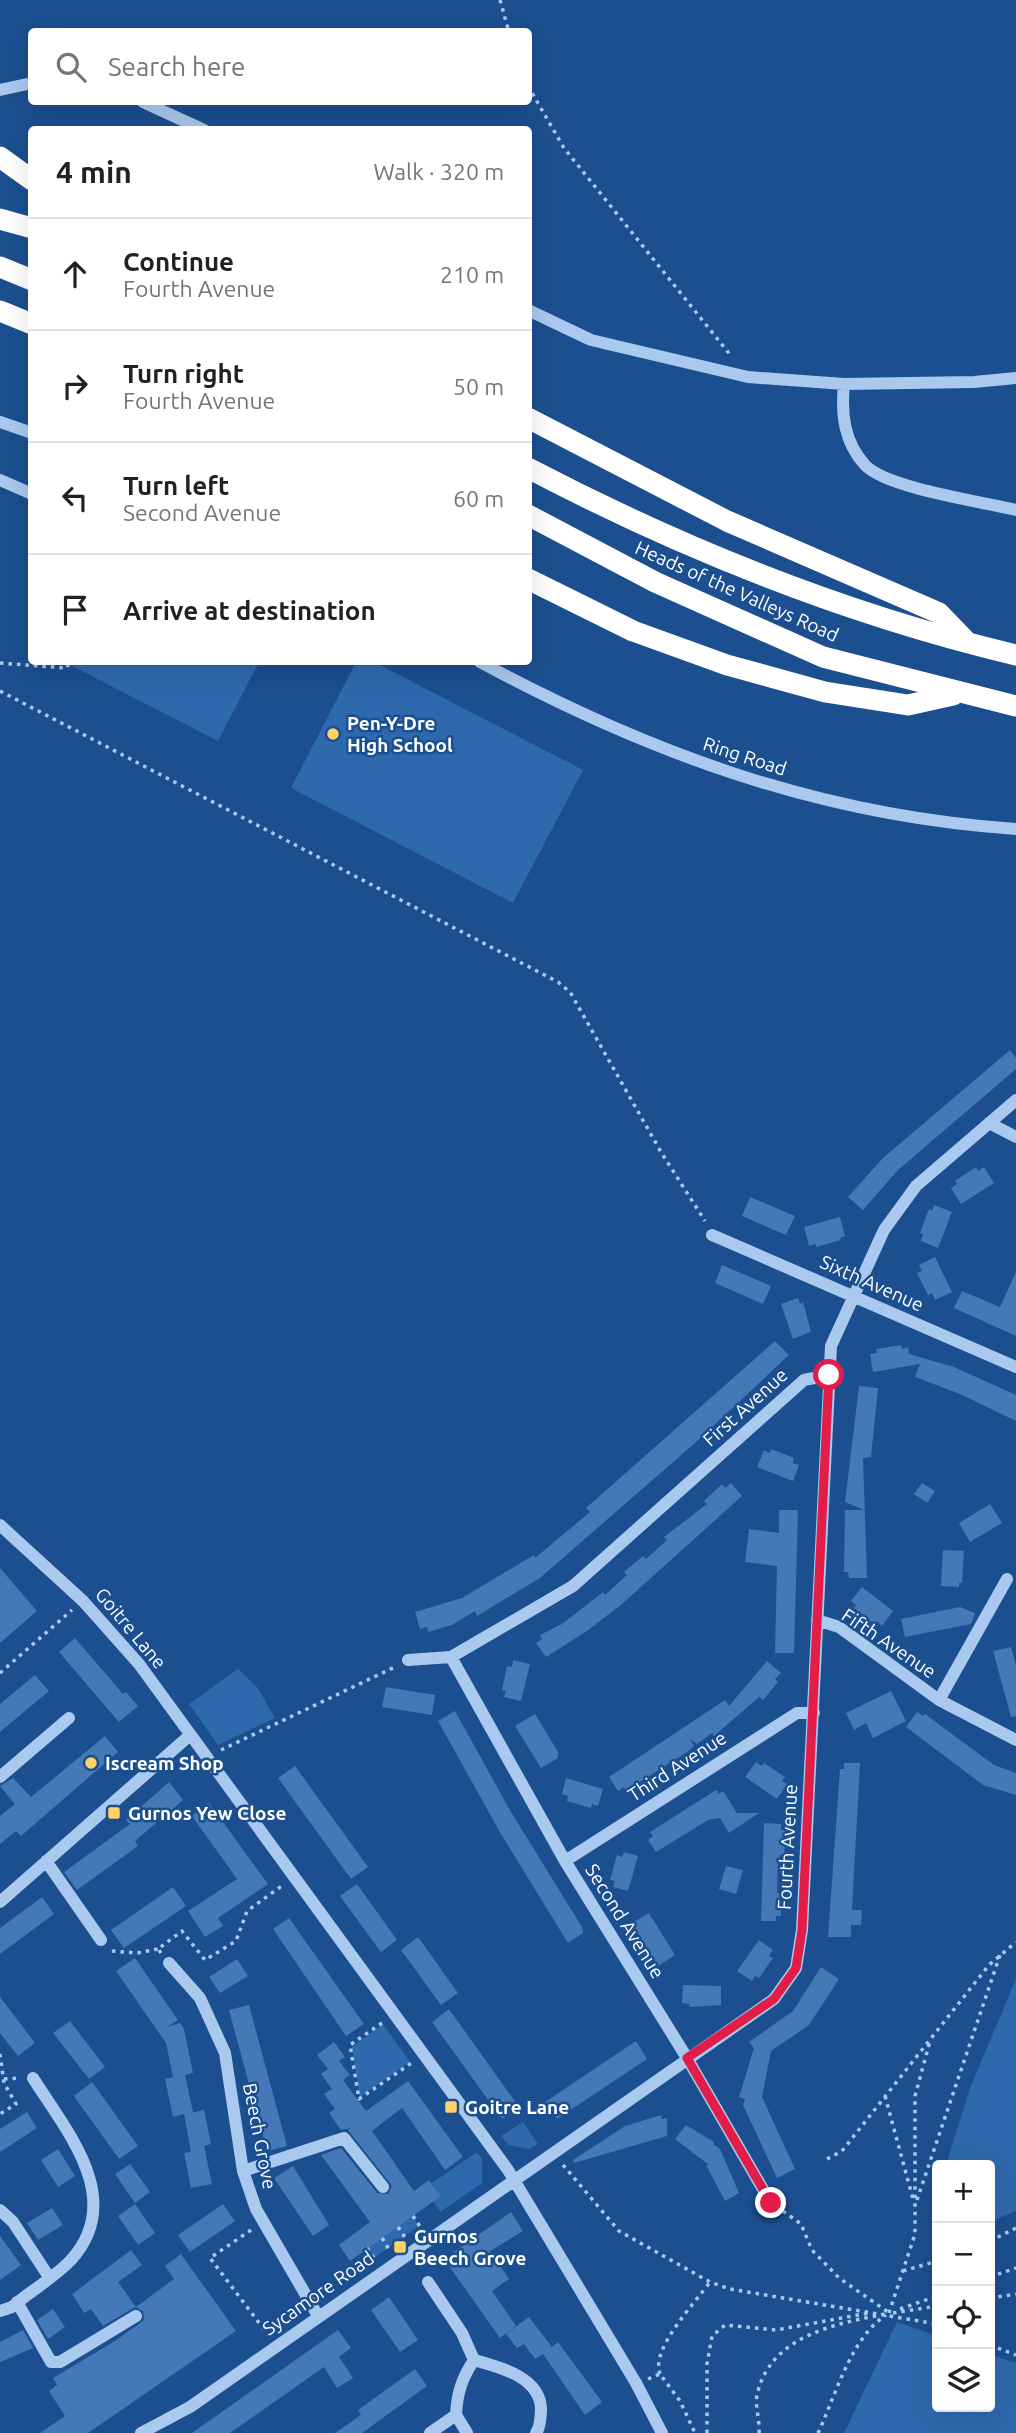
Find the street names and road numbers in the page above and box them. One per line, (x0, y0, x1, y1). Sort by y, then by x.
street label: Heads of the Valleys Road (632, 536, 842, 646)
street label: Ring Road (701, 732, 789, 780)
street label: Sixth Avenue (817, 1250, 927, 1316)
street label: First Avenue (698, 1363, 792, 1451)
street label: Goitre Lane (91, 1583, 171, 1673)
street label: Fifth Avenue (838, 1604, 940, 1682)
street label: Third Avenue (624, 1726, 730, 1806)
street label: Fourth Avenue (773, 1784, 801, 1910)
street label: Second Avenue (581, 1860, 669, 1982)
street label: Beech Grove (239, 2081, 281, 2191)
street label: Sycamore Road (258, 2247, 378, 2339)

